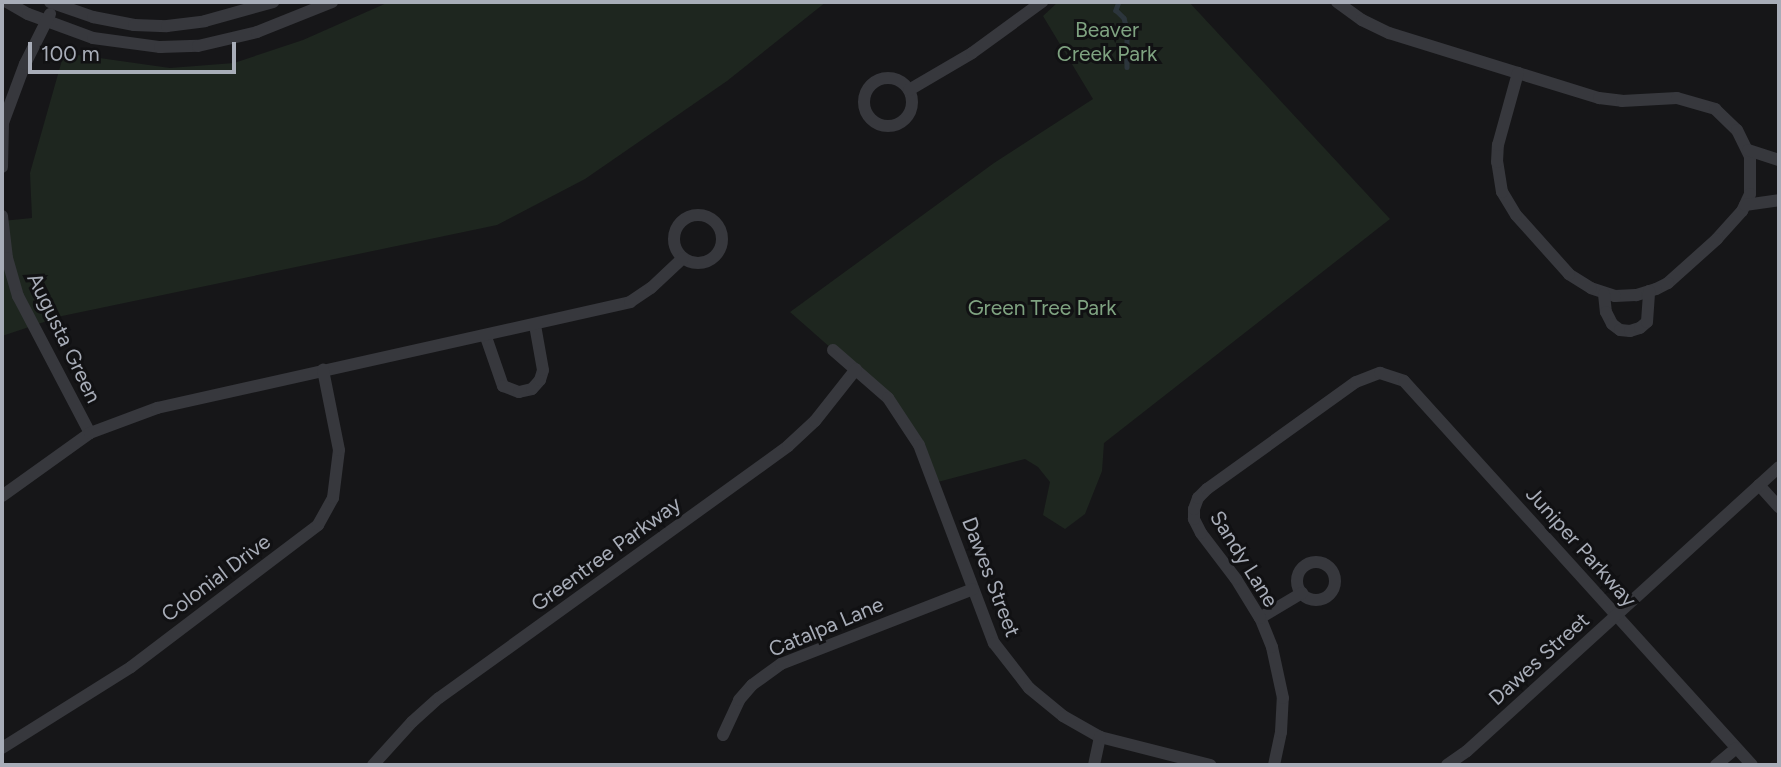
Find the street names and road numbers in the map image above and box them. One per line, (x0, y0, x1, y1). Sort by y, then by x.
street label: Augusta Green (22, 269, 106, 407)
street label: Juniper Parkway (1520, 482, 1642, 612)
street label: Greentree Parkway (526, 491, 686, 617)
street label: Sandy Lane (1205, 506, 1283, 612)
street label: Dawes Street (957, 513, 1025, 641)
street label: Colonial Drive (157, 529, 275, 627)
street label: Catalpa Lane (765, 592, 887, 662)
street label: Dawes Street (1484, 607, 1594, 711)

